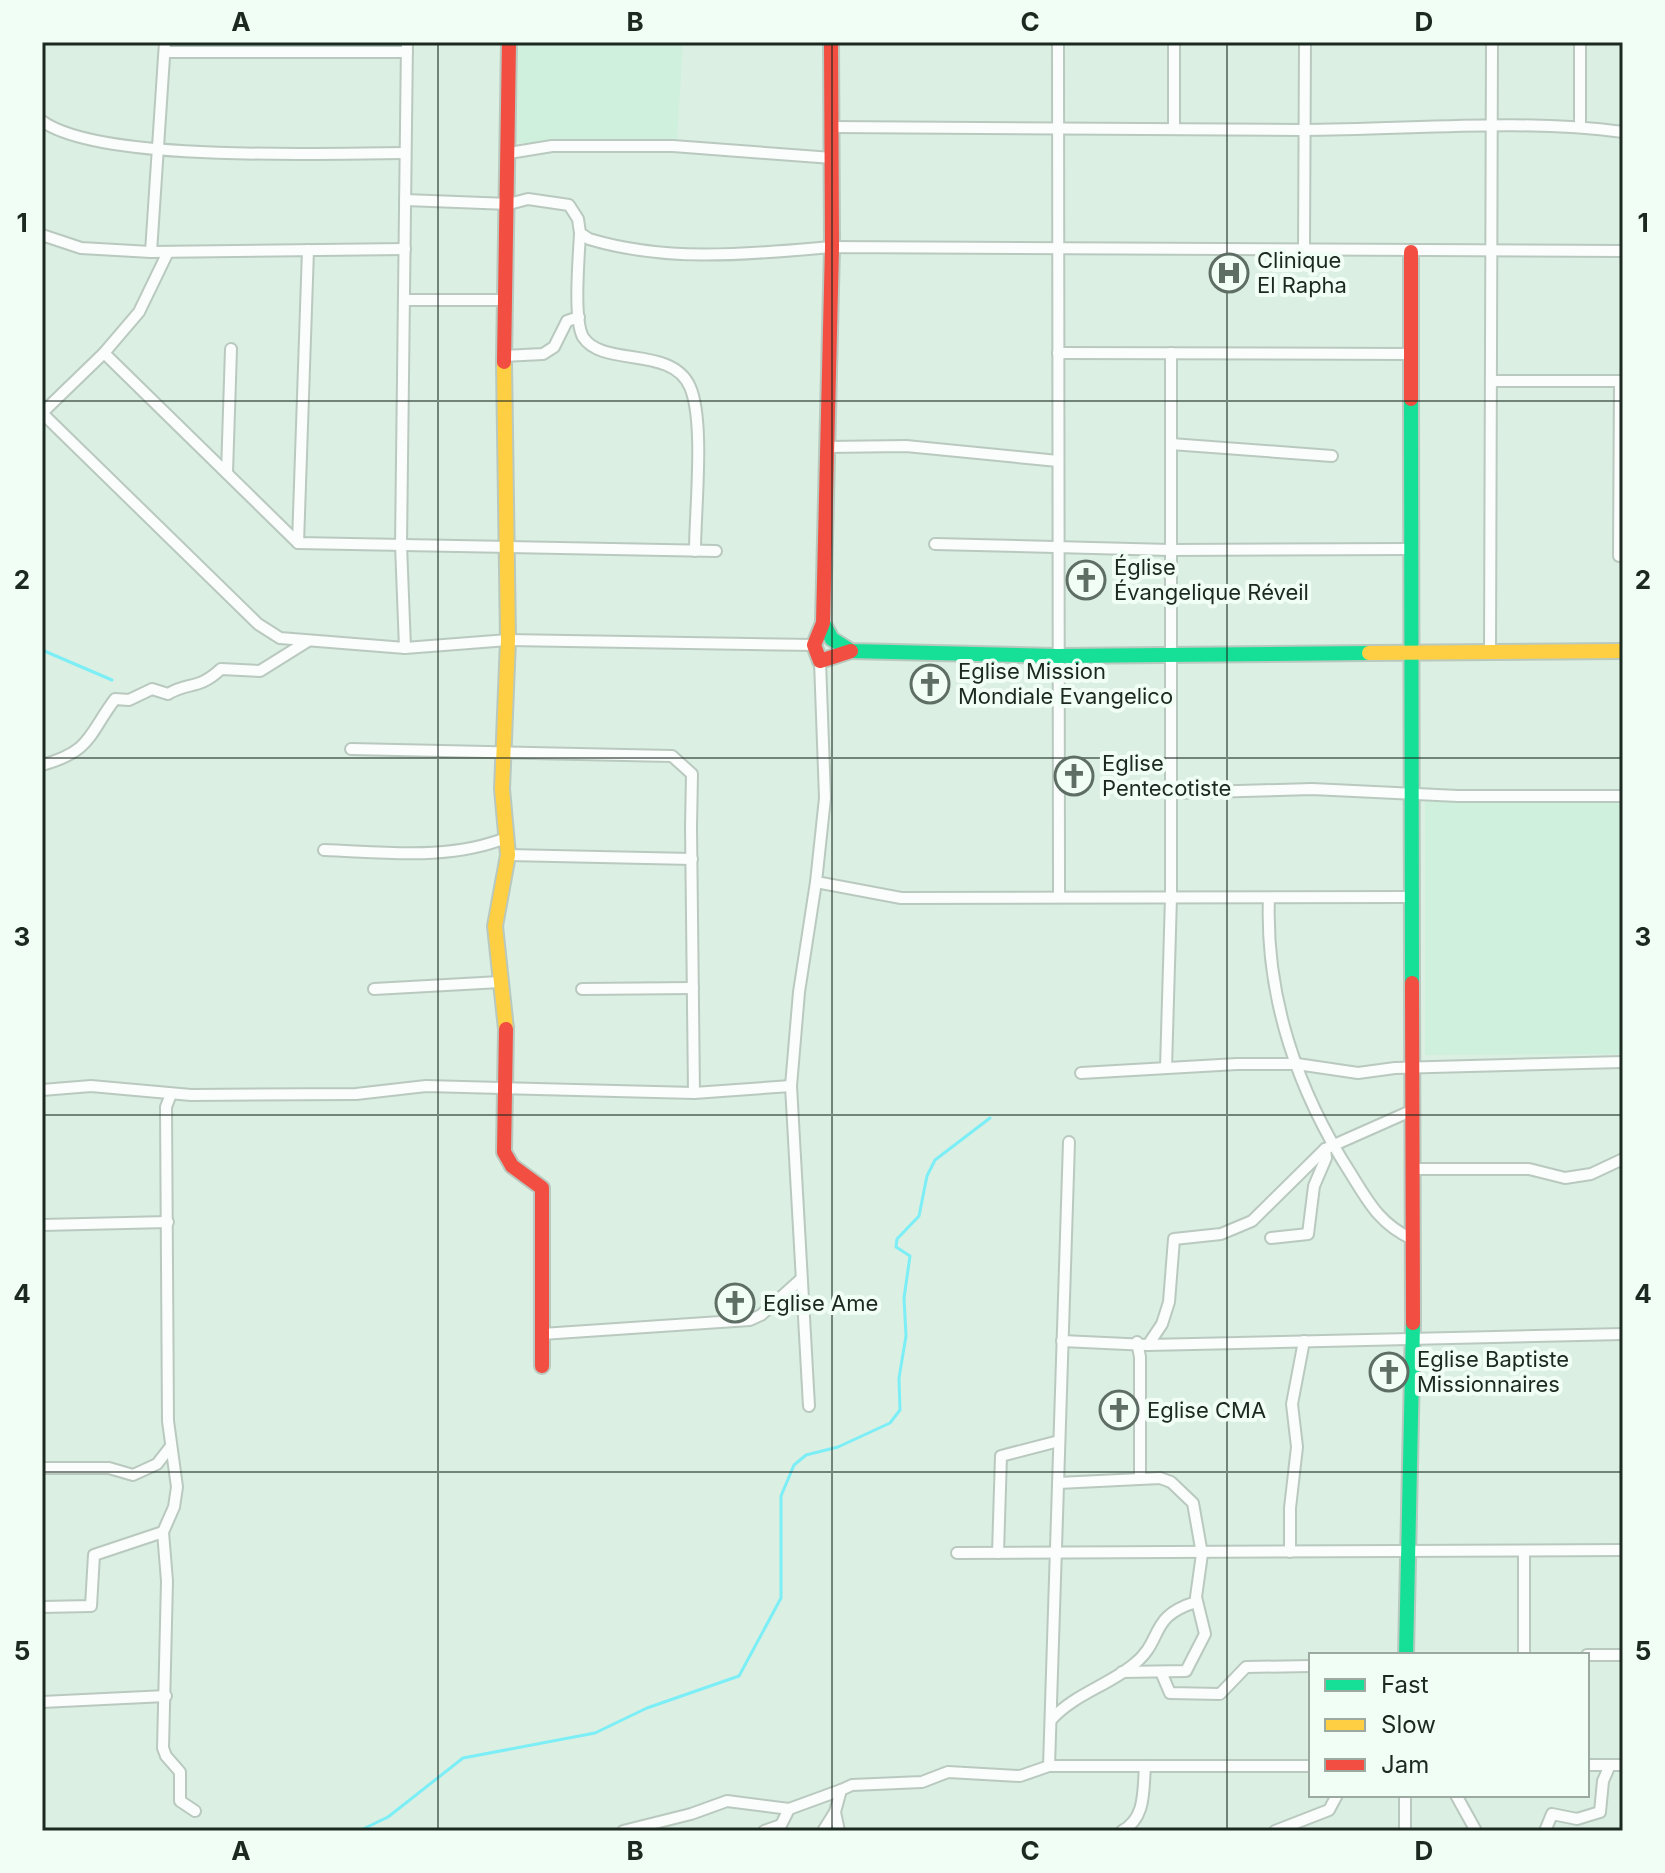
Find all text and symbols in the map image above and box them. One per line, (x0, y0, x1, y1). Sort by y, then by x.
text: A (231, 6, 251, 37)
text: B (626, 6, 644, 37)
text: C (1020, 6, 1040, 37)
text: D (1415, 6, 1433, 37)
text: 1 (16, 207, 28, 238)
text: 1 (1637, 207, 1649, 238)
place label: Clinique El Rapha (1257, 247, 1347, 298)
hospital icon: Clinique El Rapha (1208, 252, 1250, 294)
place label: Église Évangelique Réveil (1114, 554, 1309, 605)
church icon: Église Évangelique Réveil (1065, 559, 1107, 601)
text: 2 (14, 564, 30, 595)
text: 2 (1635, 564, 1651, 595)
place label: Eglise Mission Mondiale Evangelico (958, 658, 1173, 709)
church icon: Eglise Mission Mondiale Evangelico (909, 663, 951, 705)
place label: Eglise Pentecotiste (1102, 750, 1231, 801)
church icon: Eglise Pentecotiste (1053, 755, 1095, 797)
text: 3 (14, 921, 30, 952)
text: 3 (1635, 921, 1651, 952)
text: 4 (13, 1278, 31, 1309)
text: 4 (1634, 1278, 1652, 1309)
church icon: Eglise Ame (714, 1282, 756, 1324)
place label: Eglise Ame (763, 1290, 878, 1316)
place label: Eglise Baptiste Missionnaires (1417, 1346, 1569, 1397)
church icon: Eglise Baptiste Missionnaires (1368, 1351, 1410, 1393)
church icon: Eglise CMA (1098, 1389, 1140, 1431)
place label: Eglise CMA (1147, 1397, 1266, 1423)
text: 5 (14, 1635, 30, 1666)
text: 5 (1635, 1635, 1651, 1666)
legend (1309, 1653, 1589, 1797)
text: Fast (1381, 1670, 1429, 1699)
text: Slow (1381, 1710, 1436, 1739)
text: Jam (1381, 1750, 1429, 1779)
text: A (231, 1835, 251, 1866)
text: B (626, 1835, 644, 1866)
text: C (1020, 1835, 1040, 1866)
text: D (1415, 1835, 1433, 1866)

